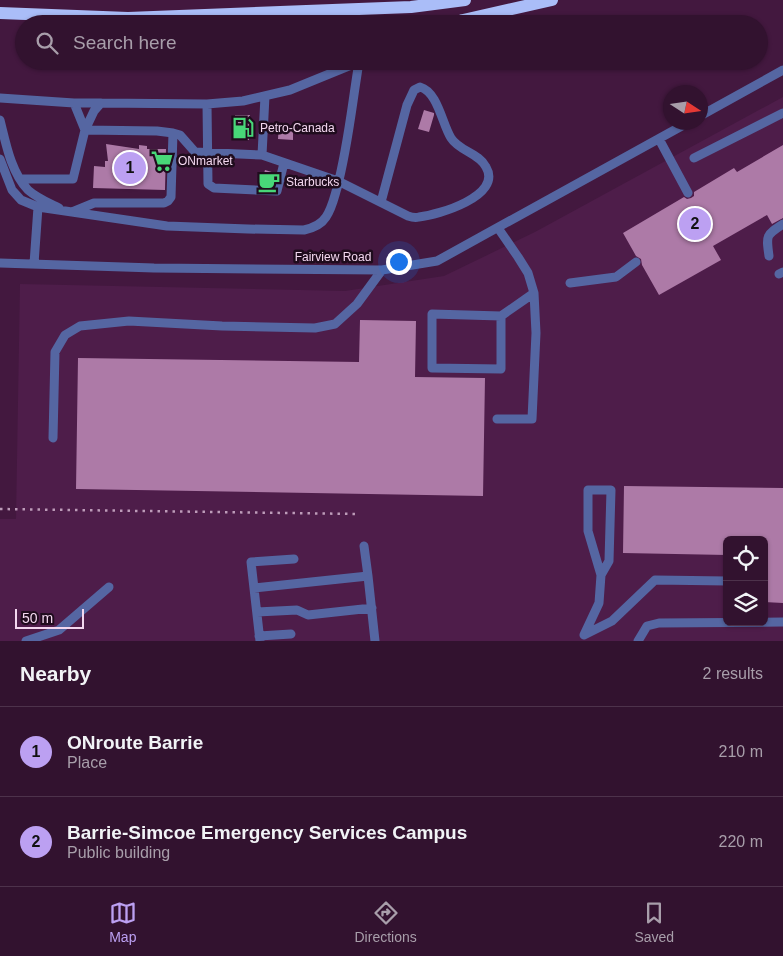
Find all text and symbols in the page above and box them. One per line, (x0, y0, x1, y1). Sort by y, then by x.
search box (15, 15, 768, 70)
icon: search (33, 29, 61, 57)
text: Search here (73, 32, 177, 53)
north arrow (663, 85, 708, 130)
fuel station icon: Petro-Canada (230, 115, 256, 141)
place label: Petro-Canada (260, 121, 335, 135)
supermarket icon: ONmarket (149, 148, 175, 174)
pin: 1 (114, 149, 146, 187)
place label: ONmarket (178, 154, 233, 168)
cafe icon: Starbucks (256, 169, 282, 195)
place label: Starbucks (286, 175, 339, 189)
pin: 2 (679, 205, 711, 243)
your location (386, 249, 412, 275)
street label: Fairview Road (295, 250, 371, 264)
map controls (723, 536, 768, 626)
button: locate (723, 536, 768, 581)
button: layers (723, 581, 768, 626)
scale bar (15, 606, 84, 629)
text: 50 m (22, 610, 53, 626)
text: Nearby (20, 662, 91, 685)
text: 2 results (703, 665, 763, 682)
text: ONroute Barrie (67, 732, 203, 753)
text: 1 (32, 743, 40, 760)
text: 210 m (719, 743, 763, 760)
text: Place (67, 754, 107, 771)
text: Barrie-Simcoe Emergency Services Campus (67, 822, 467, 843)
text: 2 (32, 833, 40, 850)
text: 220 m (719, 833, 763, 850)
text: Public building (67, 844, 170, 861)
tab: Map (109, 899, 137, 945)
tab: Directions (355, 899, 417, 945)
tab: Saved (634, 899, 674, 945)

